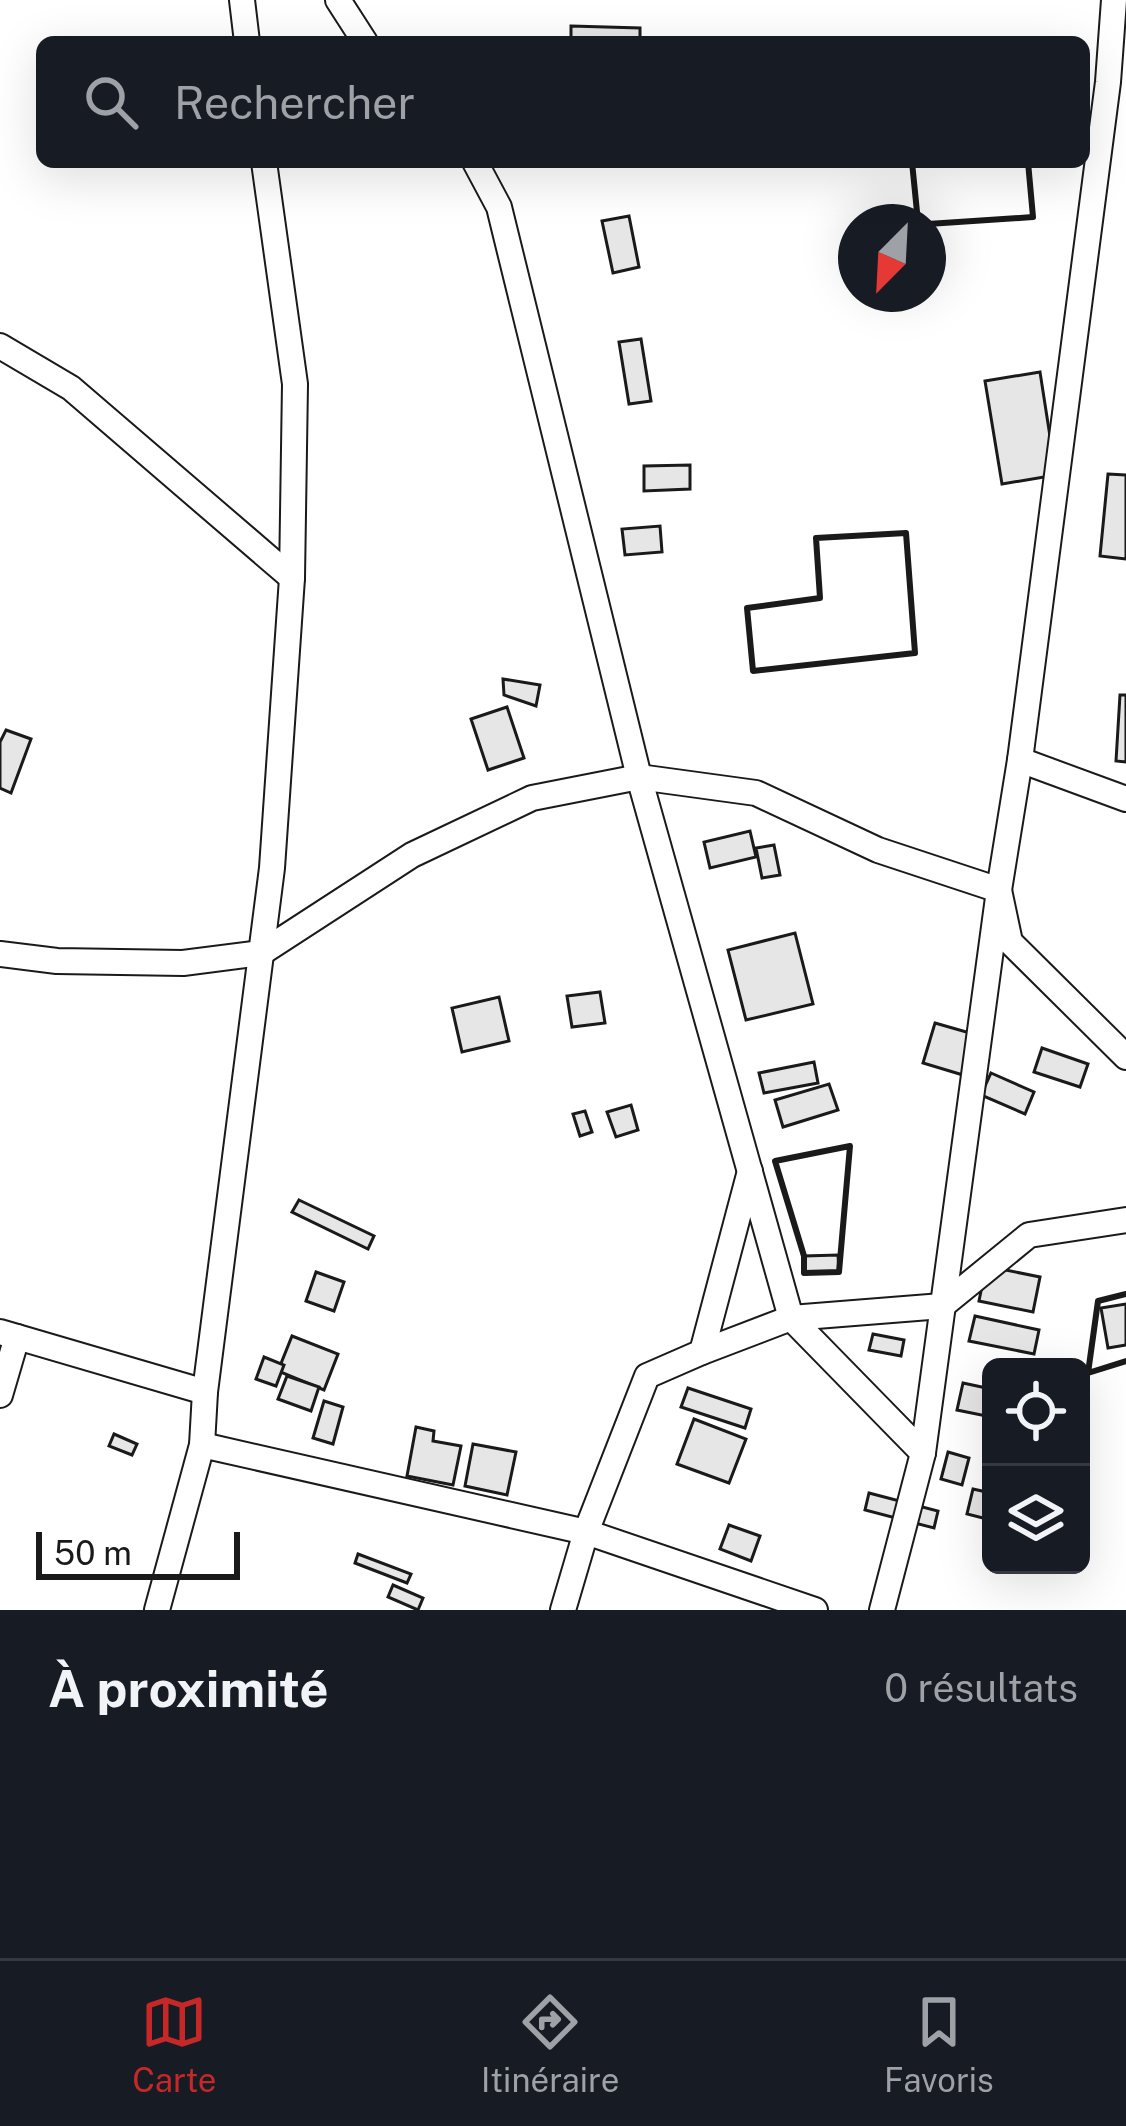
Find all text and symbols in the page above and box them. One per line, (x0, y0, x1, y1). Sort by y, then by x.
search box (36, 36, 1090, 168)
icon: search (78, 69, 144, 135)
text: Rechercher (174, 76, 415, 129)
north arrow (838, 204, 946, 312)
map controls (982, 1358, 1090, 1574)
button: locate (982, 1358, 1090, 1466)
button: layers (982, 1466, 1090, 1574)
scale bar (36, 1526, 240, 1579)
text: 50 m (54, 1534, 132, 1572)
text: À proximité (48, 1659, 329, 1718)
text: 0 résultats (884, 1665, 1078, 1711)
tab: Carte (132, 1989, 217, 2099)
tab: Itinéraire (481, 1989, 619, 2099)
tab: Favoris (884, 1989, 994, 2099)

